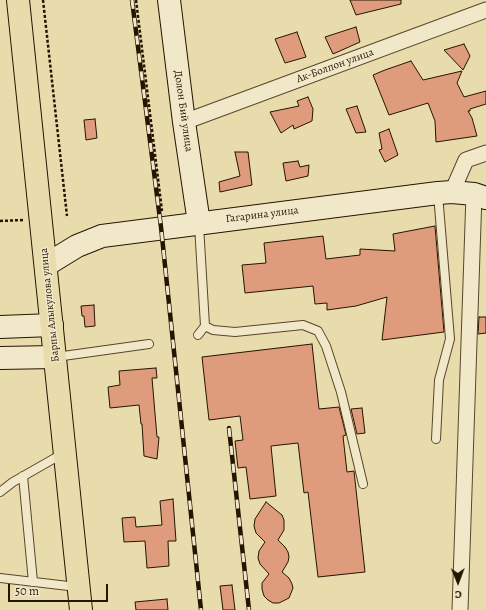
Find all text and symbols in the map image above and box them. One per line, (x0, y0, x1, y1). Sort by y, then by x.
street label: Ак-Болпон улица (294, 46, 376, 86)
street label: Долон Бий улица (171, 70, 195, 152)
street label: Гагарина улица (225, 204, 299, 226)
street label: Барпы Алыкулова улица (37, 247, 63, 363)
north arrow (438, 562, 478, 602)
scale bar (10, 576, 110, 602)
text: 50 m (15, 583, 39, 599)
text: С (455, 587, 462, 602)

